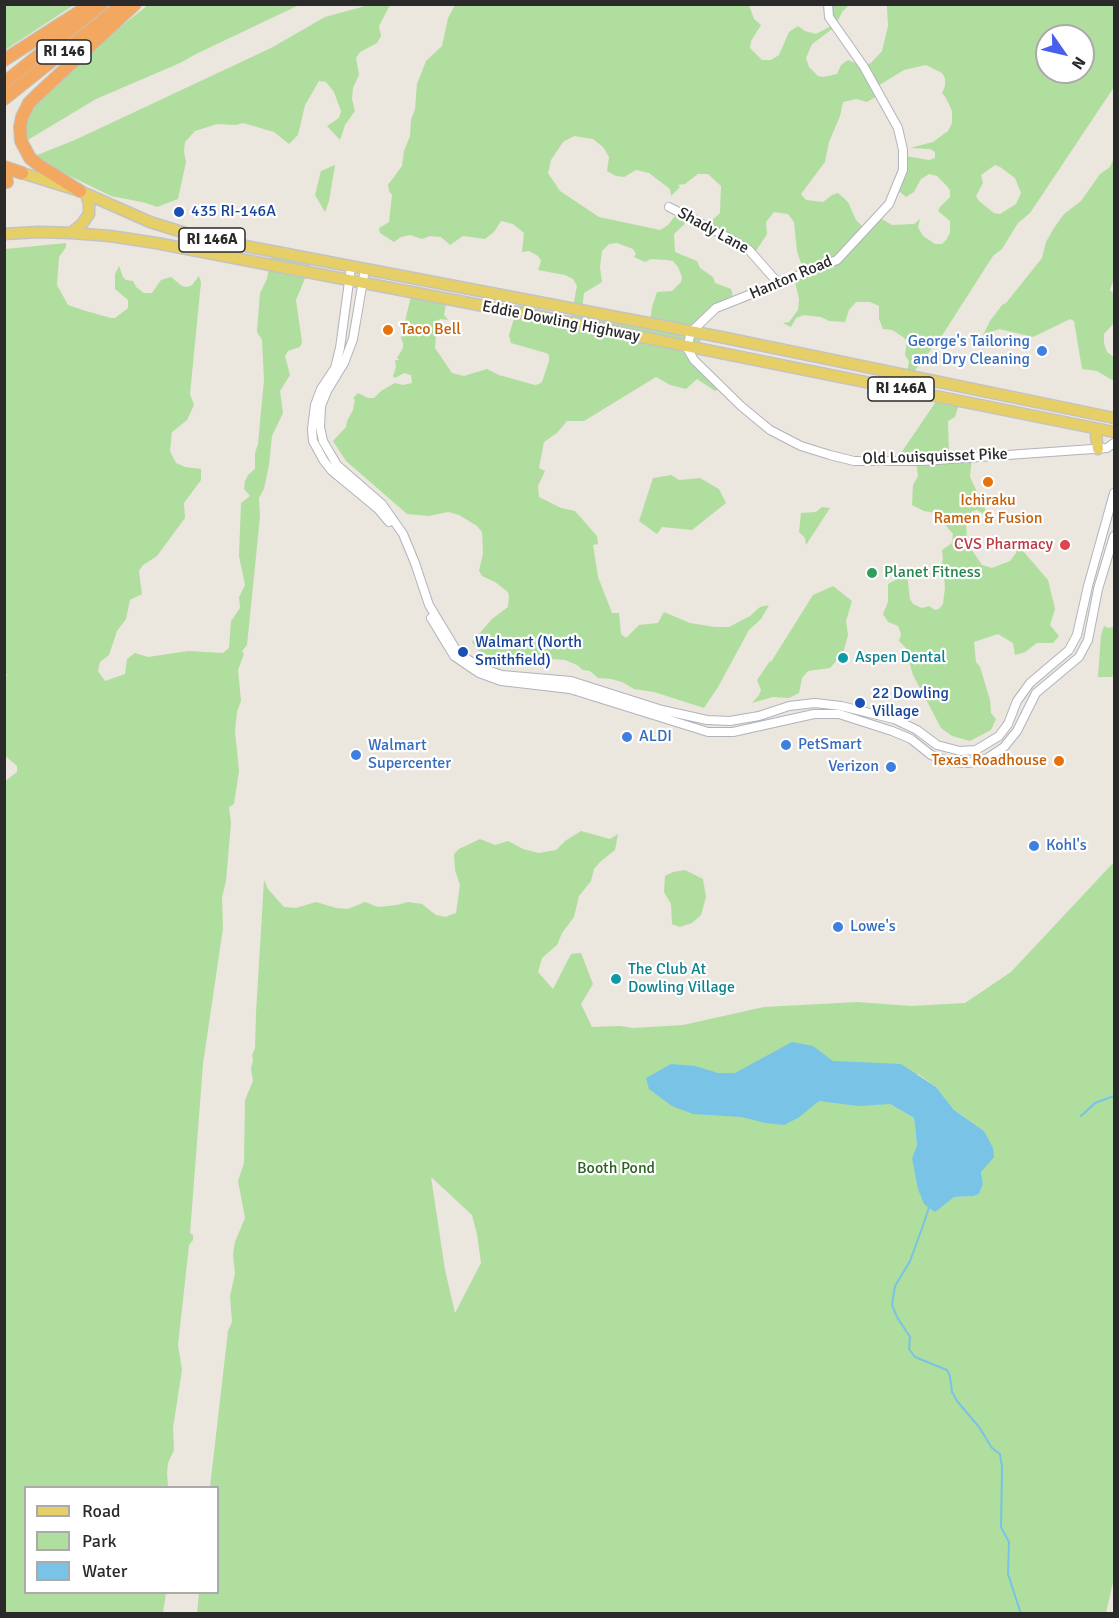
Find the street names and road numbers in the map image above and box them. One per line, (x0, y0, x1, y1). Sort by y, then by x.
road number: RI 146 (37, 40, 91, 64)
street label: Shady Lane (674, 204, 752, 258)
road number: RI 146A (179, 228, 245, 252)
street label: Hanton Road (747, 252, 835, 304)
street label: Eddie Dowling Highway (481, 297, 641, 347)
road number: RI 146A (868, 377, 934, 401)
street label: Old Louisquisset Pike (862, 445, 1008, 469)

